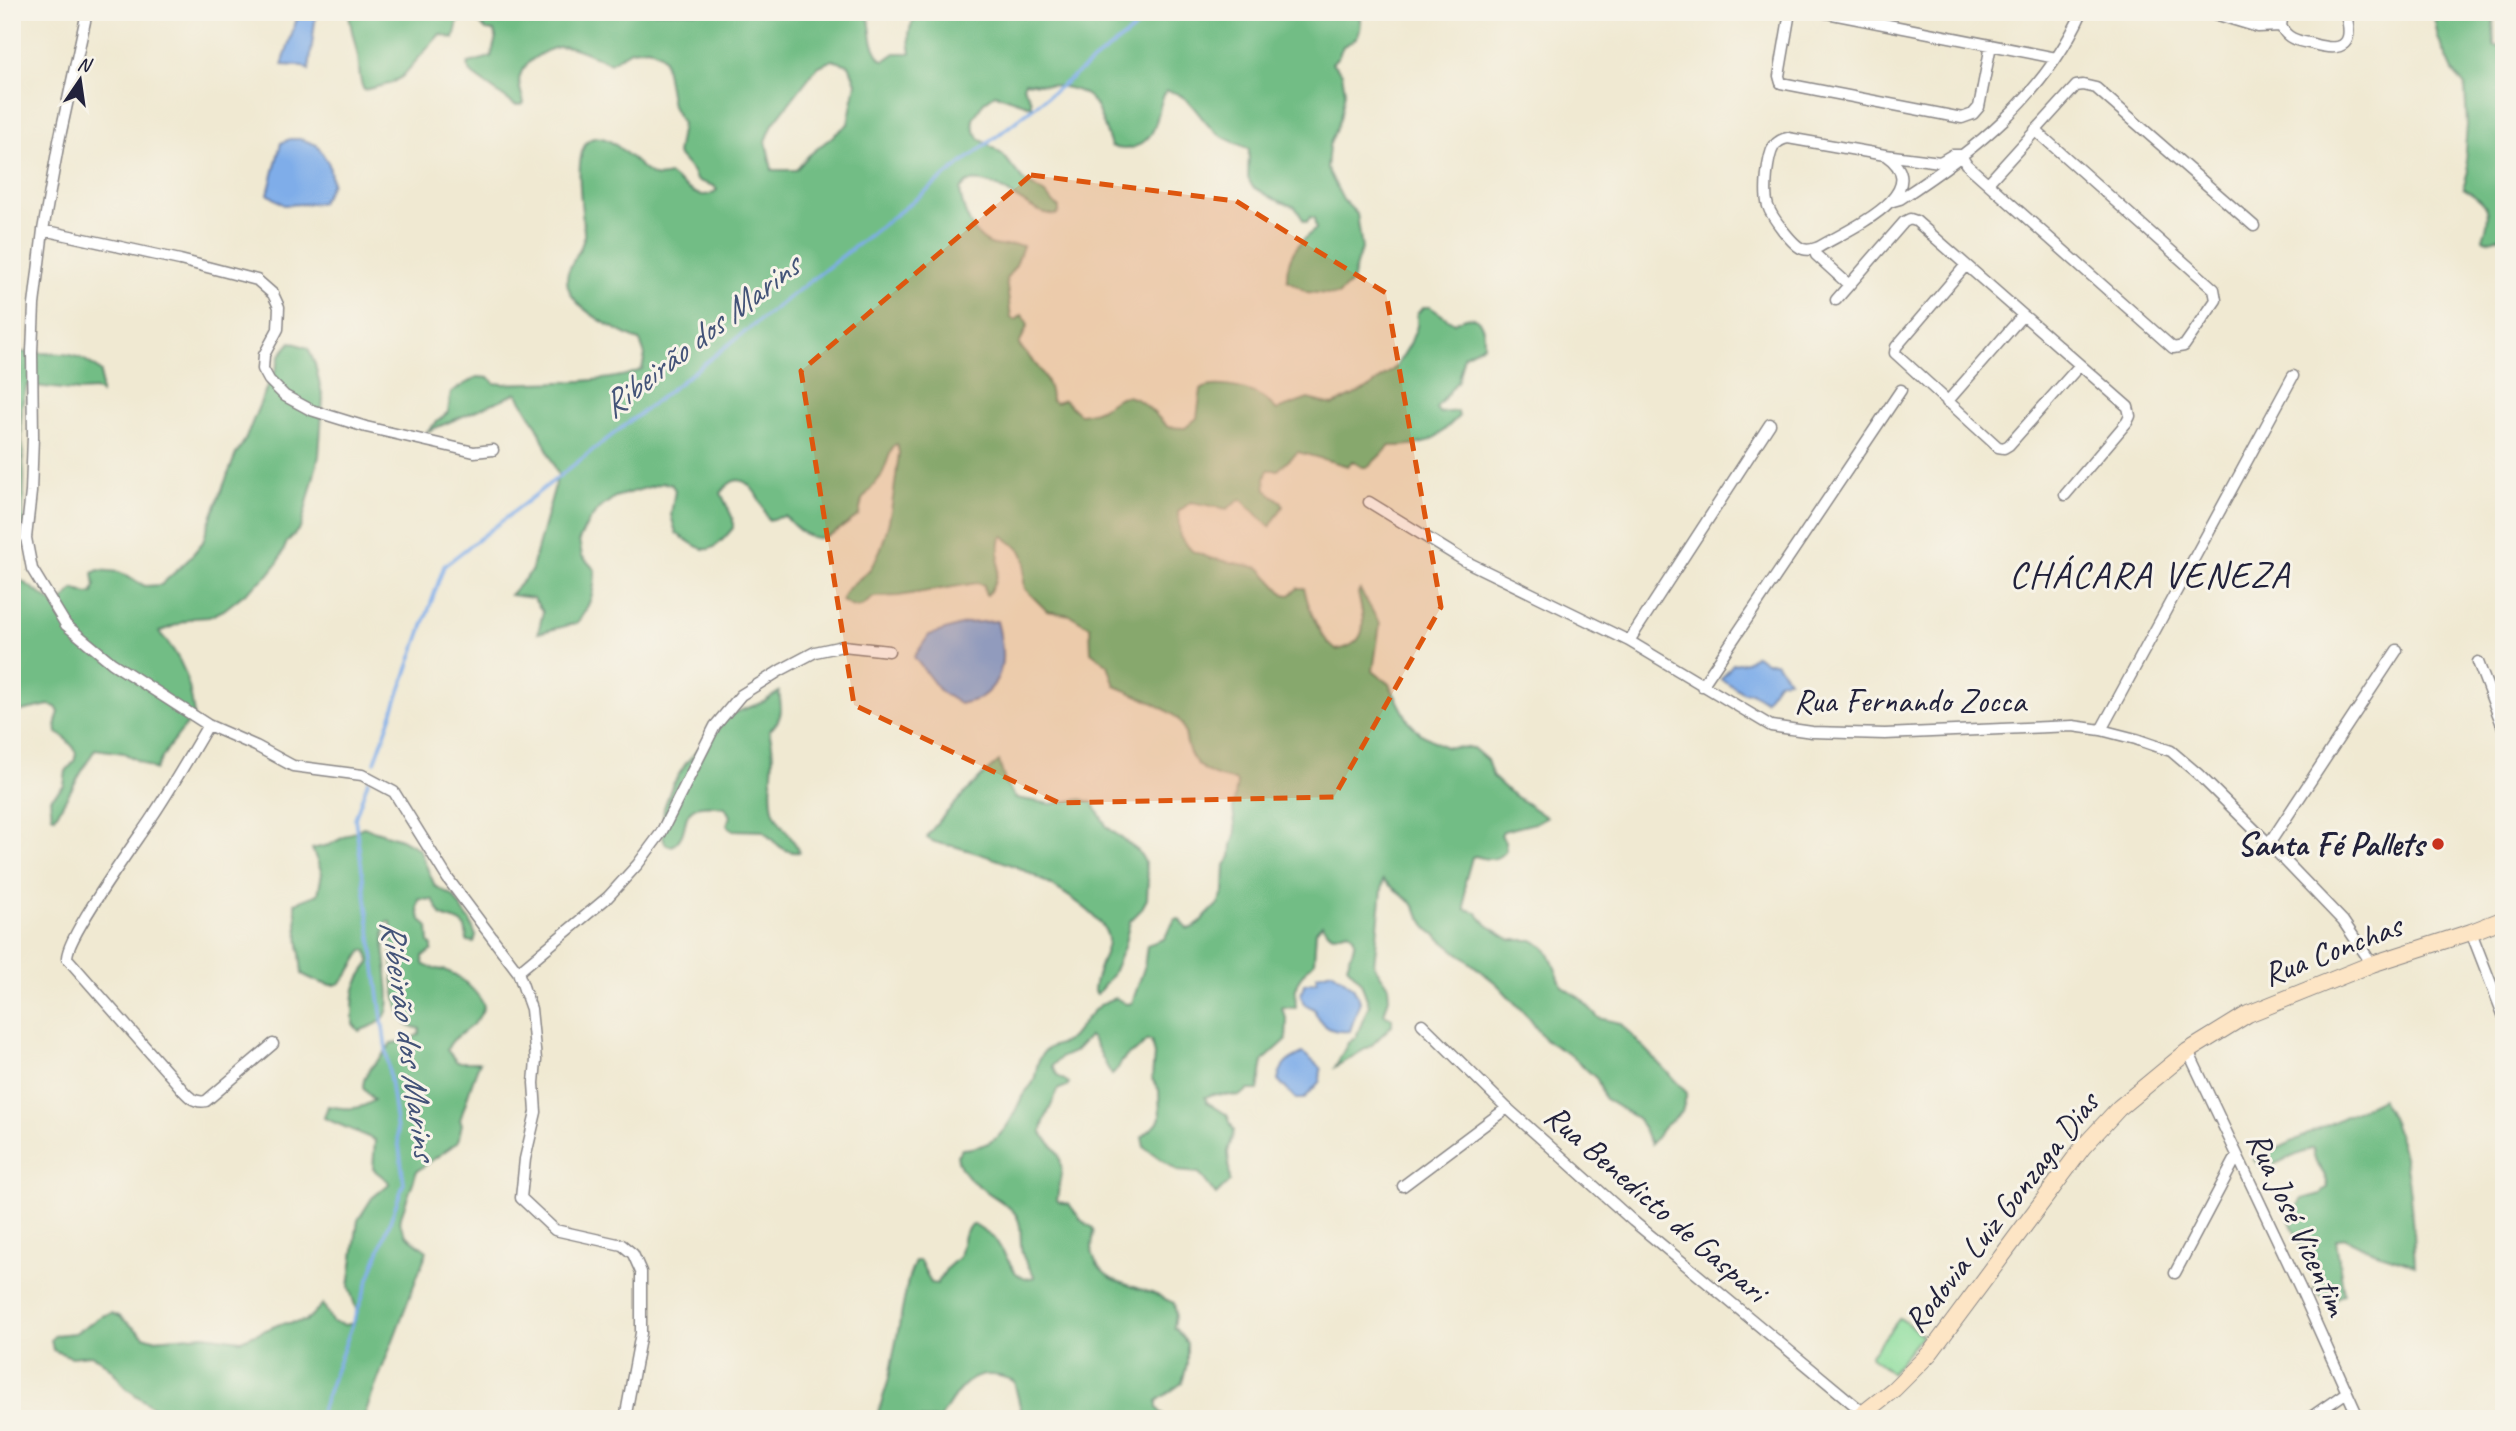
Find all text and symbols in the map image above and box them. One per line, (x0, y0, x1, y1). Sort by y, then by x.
north arrow (46, 46, 116, 116)
text: N (75, 51, 95, 78)
water label: Ribeirão dos Marins (592, 241, 813, 428)
district label: CHÁCARA VENEZA (2009, 551, 2291, 598)
street label: Rua Fernando Zocca (1794, 680, 2029, 722)
place label: Santa Fé Pallets (2237, 823, 2427, 865)
marker: Santa Fé Pallets (2430, 836, 2446, 852)
street label: Rua Conchas (2257, 903, 2410, 996)
water label: Ribeirão dos Marins (370, 917, 449, 1167)
street label: Rodovia Luiz Gonzaga Dias (1894, 1081, 2110, 1341)
street label: Rua Benedicto de Gaspari (1536, 1095, 1779, 1314)
street label: Rua José Vicentim (2237, 1125, 2360, 1323)

